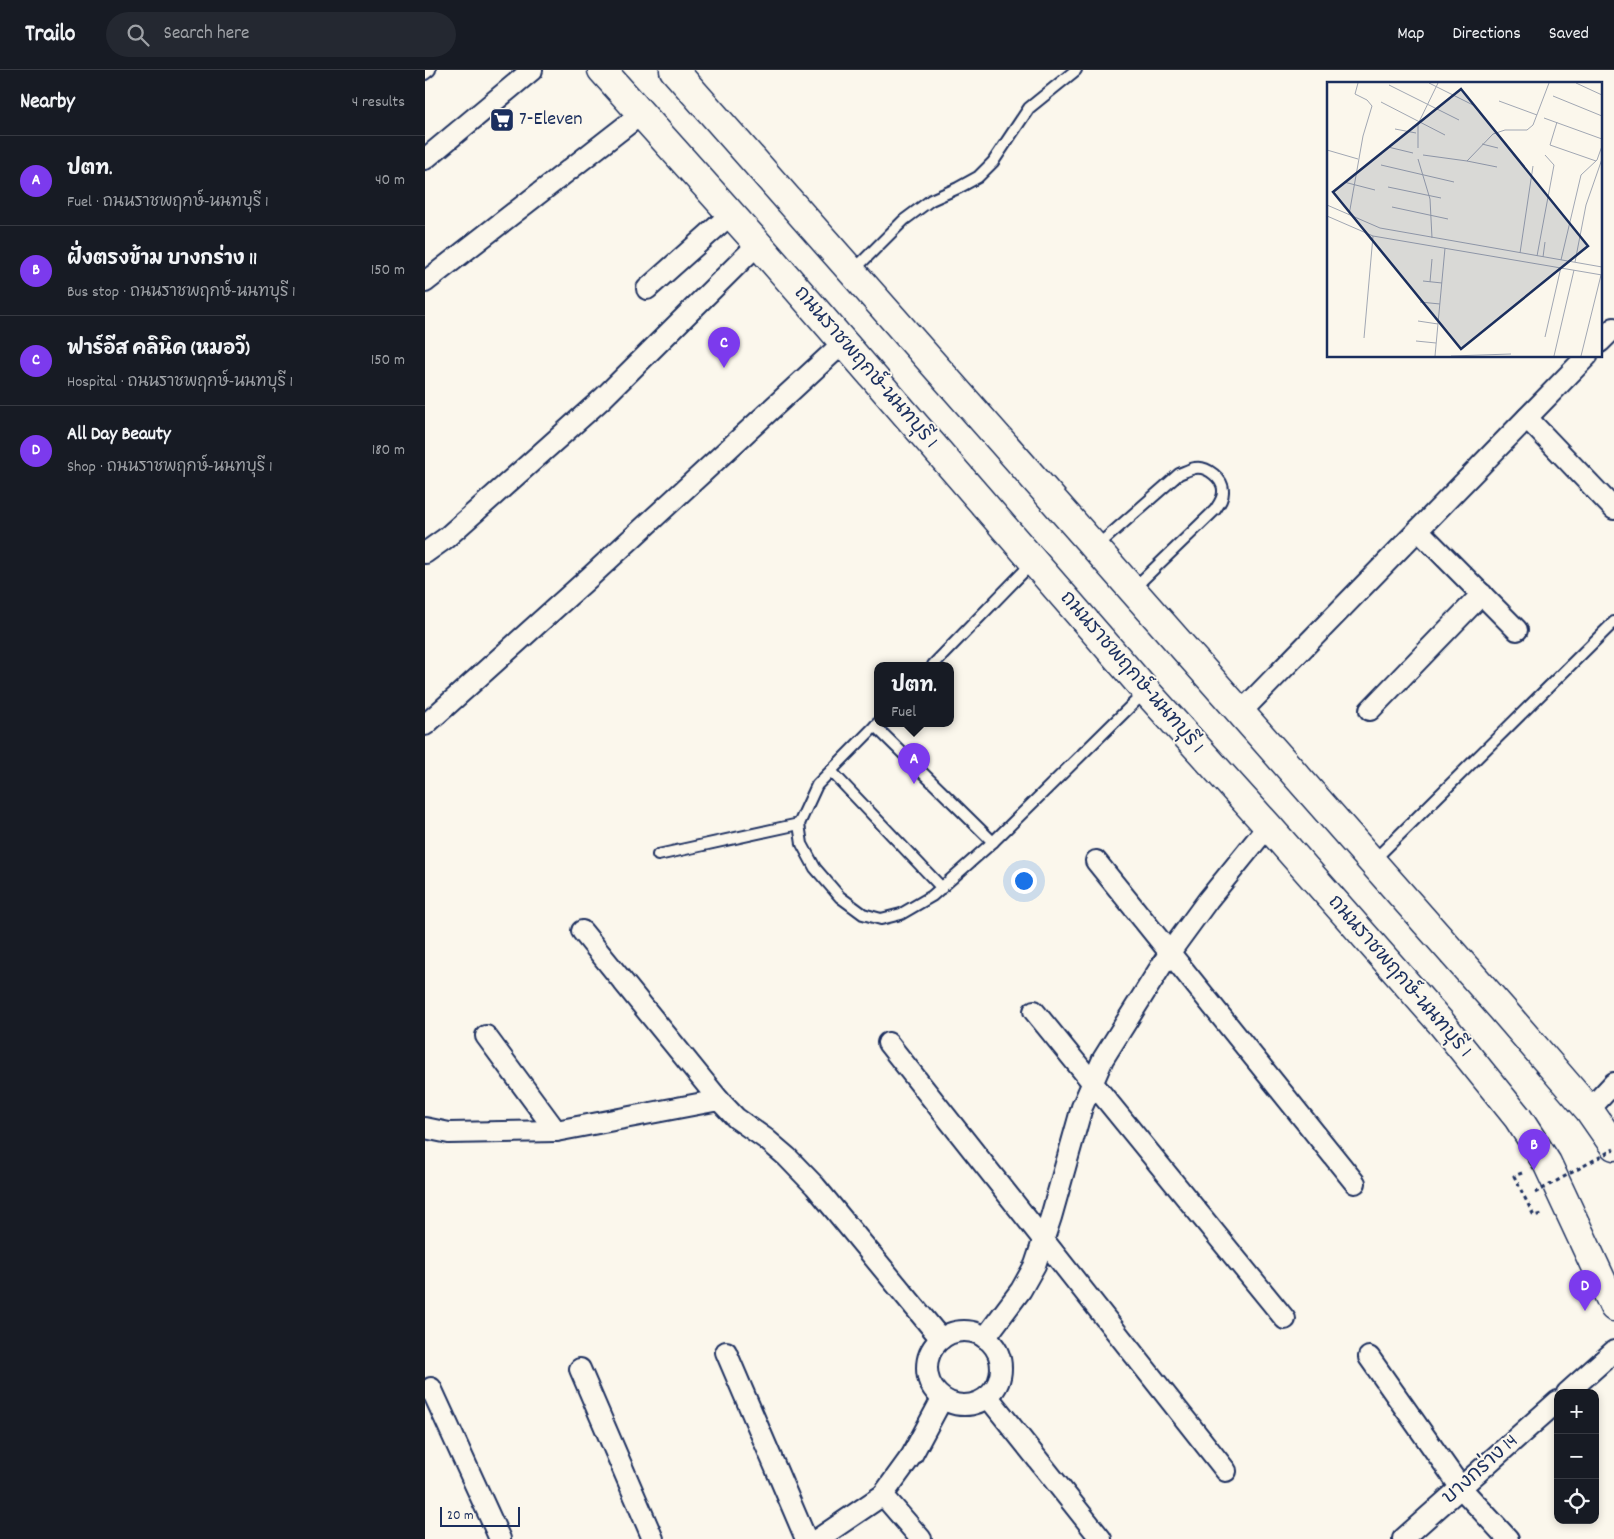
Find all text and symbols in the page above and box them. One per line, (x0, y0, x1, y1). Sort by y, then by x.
search box (106, 12, 456, 57)
text: Trailo (25, 18, 76, 52)
icon: search (124, 21, 152, 49)
text: Search here (164, 21, 249, 48)
text: Map (1397, 22, 1424, 47)
text: Directions (1452, 22, 1521, 47)
text: Saved (1549, 22, 1589, 47)
inset map (1327, 82, 1601, 358)
text: Nearby (20, 88, 75, 118)
text: 4 results (352, 91, 405, 114)
place label: 7-Eleven (519, 106, 583, 134)
supermarket icon: 7-Eleven (489, 107, 515, 133)
text: ปตท. (67, 157, 113, 184)
text: A (32, 169, 40, 192)
text: 40 m (375, 169, 405, 192)
text: Fuel · ถนนราชพฤกษ์-นนทบุรี 1 (67, 191, 268, 214)
text: ฝั่งตรงข้าม บางกร่าง 11 (67, 247, 257, 274)
text: B (32, 259, 40, 282)
text: 150 m (371, 259, 405, 282)
street label: ถนนราชพฤกษ์-นนทบุรี 1 (787, 279, 945, 455)
text: Bus stop · ถนนราชพฤกษ์-นนทบุรี 1 (67, 281, 296, 304)
pin: C (708, 327, 740, 368)
text: ฟาร์อีส คลินิค (หมอวี) (67, 337, 250, 364)
text: C (32, 349, 40, 372)
text: 150 m (371, 349, 405, 372)
text: Hospital · ถนนราชพฤกษ์-นนทบุรี 1 (67, 371, 293, 394)
text: All Day Beauty (67, 422, 171, 449)
text: D (32, 439, 40, 462)
text: 180 m (372, 439, 405, 462)
text: Shop · ถนนราชพฤกษ์-นนทบุรี 1 (67, 456, 272, 479)
street label: ถนนราชพฤกษ์-นนทบุรี 1 (1053, 584, 1211, 760)
popup (874, 662, 954, 727)
text: ปตท. (891, 674, 937, 701)
text: Fuel (891, 701, 916, 724)
pin: A (898, 743, 930, 784)
your location (1011, 868, 1037, 894)
street label: ถนนราชพฤกษ์-นนทบุรี 1 (1321, 888, 1479, 1064)
pin: B (1518, 1129, 1550, 1170)
pin: D (1569, 1270, 1601, 1311)
map controls (1554, 1389, 1599, 1524)
button: + (1554, 1389, 1599, 1434)
street label: บางกร่าง 14 (1435, 1427, 1525, 1512)
button: − (1554, 1434, 1599, 1479)
button: locate (1554, 1479, 1599, 1524)
scale bar (440, 1504, 520, 1527)
text: 20 m (447, 1506, 474, 1526)

